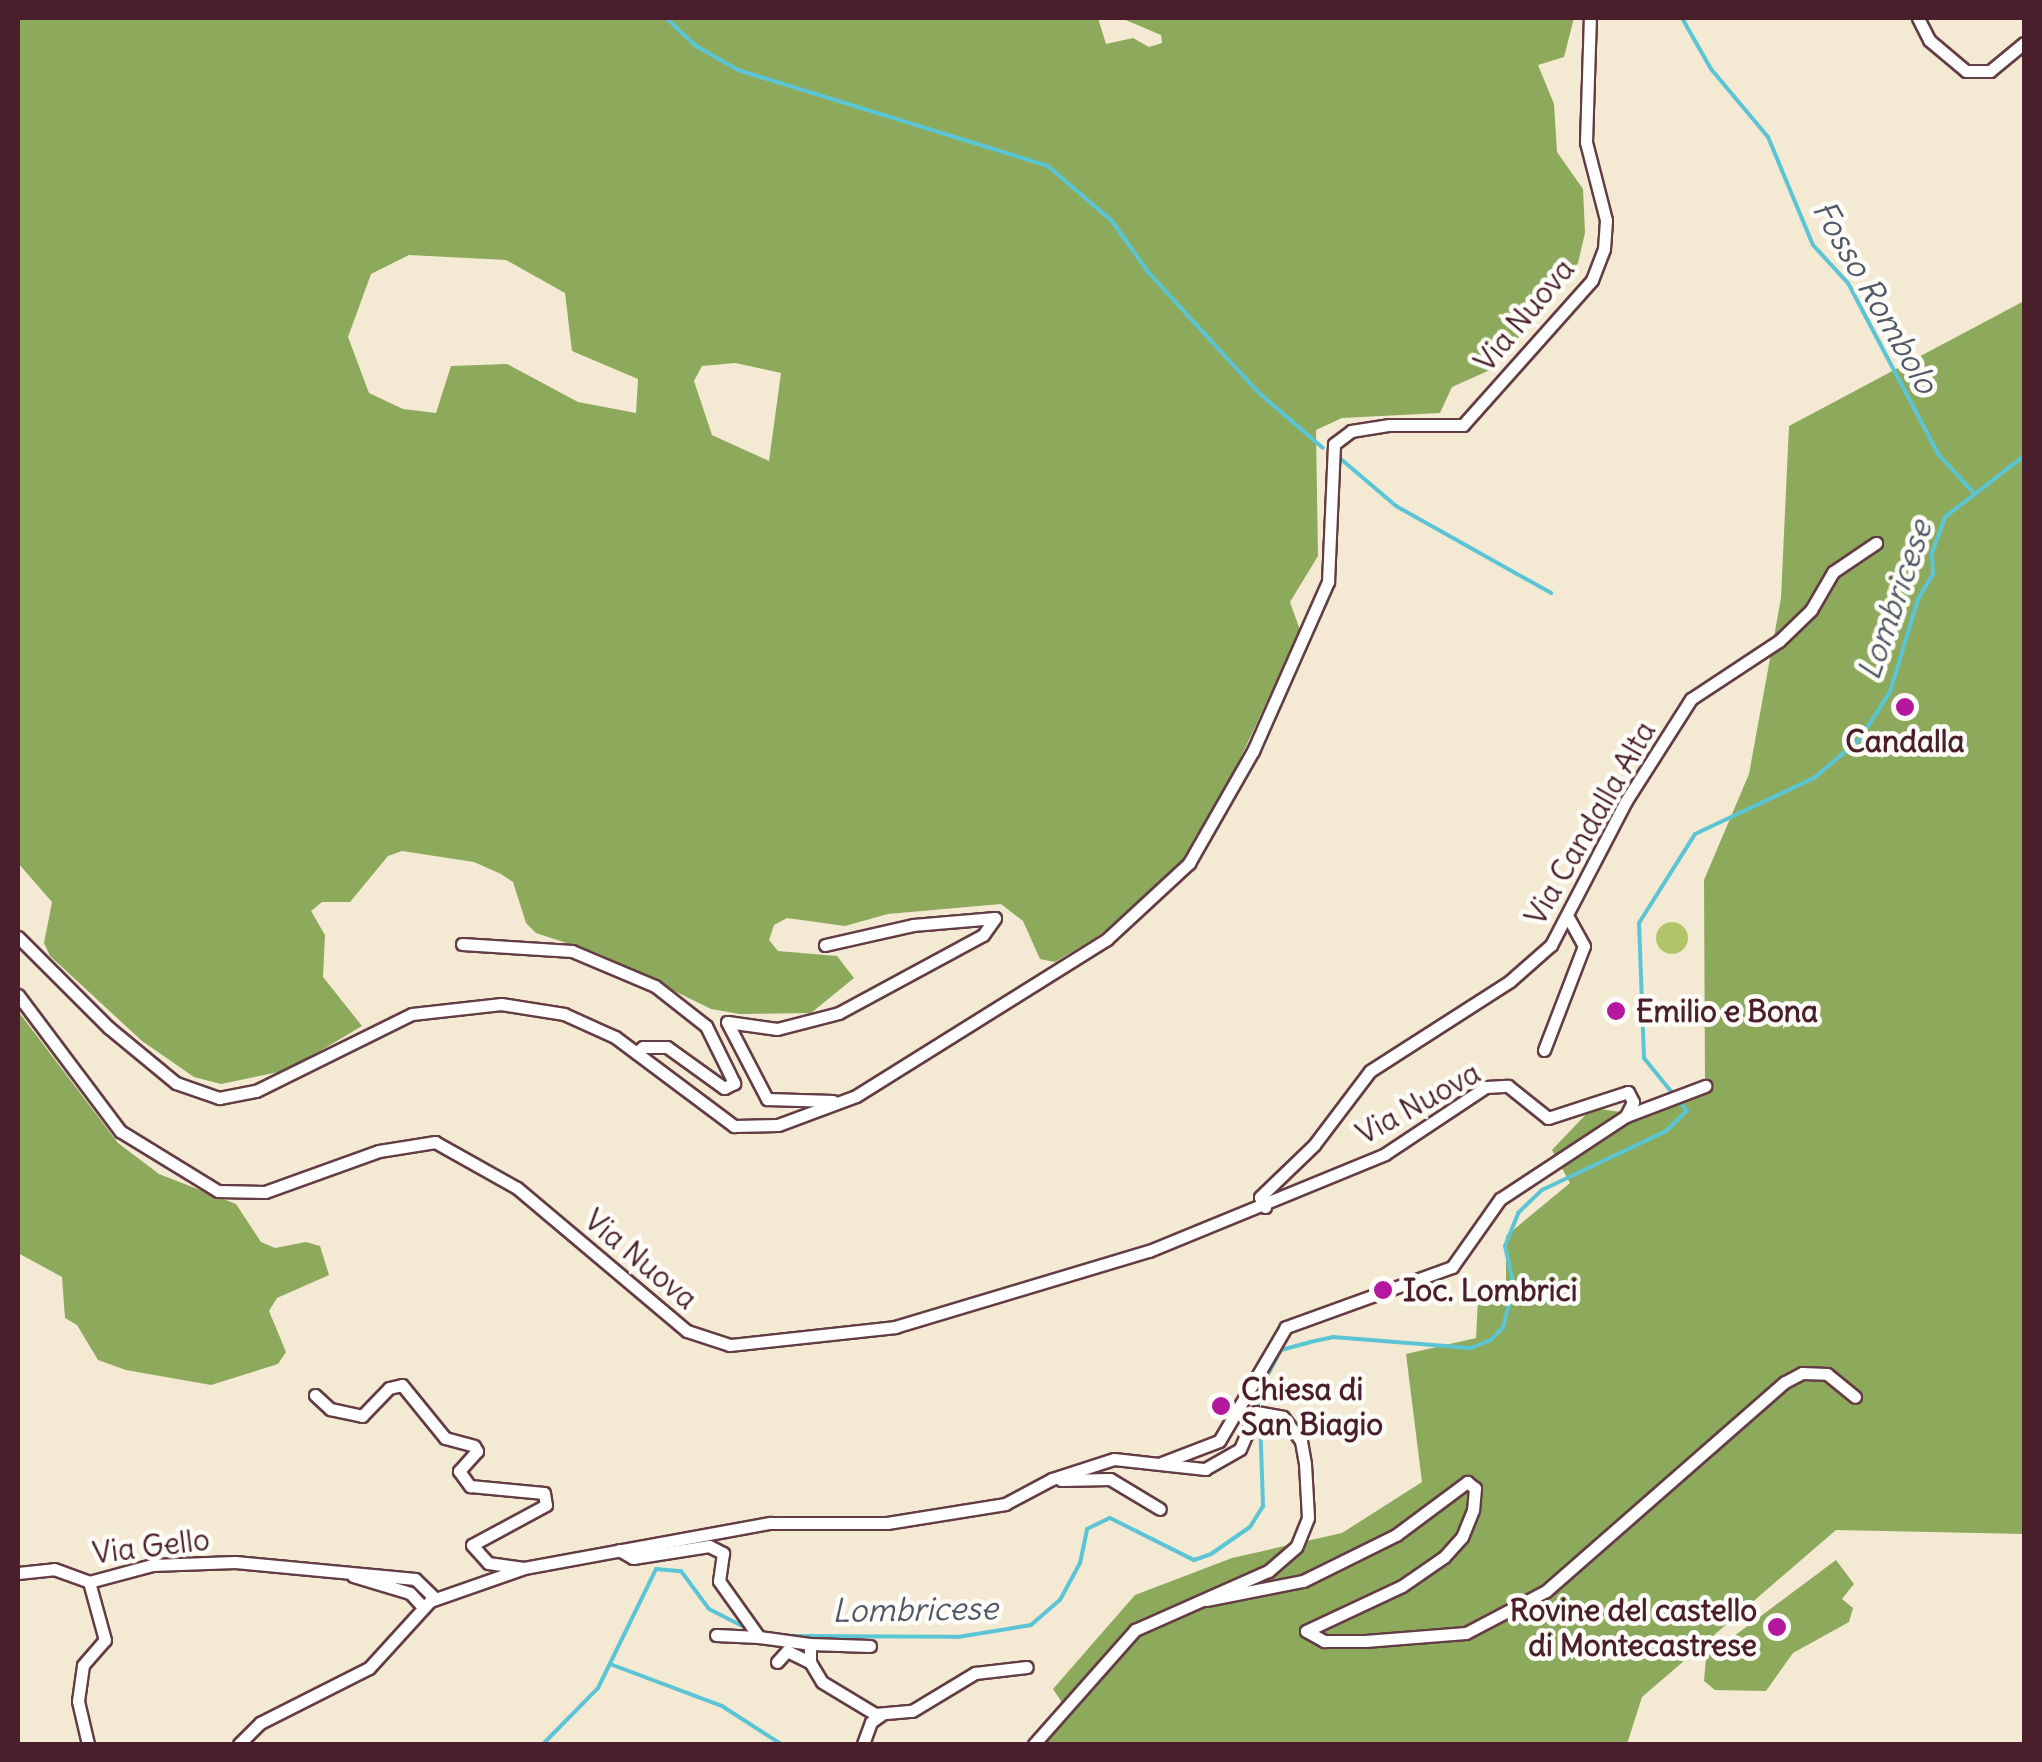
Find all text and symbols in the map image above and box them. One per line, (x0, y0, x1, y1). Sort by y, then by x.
water label: Fosso Rombolo (1804, 194, 1946, 400)
street label: Via Nuova (1466, 251, 1582, 379)
water label: Lombricese (1850, 515, 1940, 685)
marker: Candalla (1894, 696, 1916, 718)
street label: Via Candalla Alta (1517, 715, 1663, 931)
place label: Candalla (1845, 723, 1965, 759)
place label: Emilio e Bona (1636, 993, 1818, 1029)
marker: Emilio e Bona (1605, 1000, 1627, 1022)
street label: Via Nuova (1350, 1054, 1486, 1152)
street label: Via Nuova (577, 1201, 705, 1317)
place label: Ioc. Lombrici (1403, 1272, 1577, 1308)
marker: Ioc. Lombrici (1372, 1279, 1394, 1301)
place label: Chiesa di San Biagio (1241, 1371, 1383, 1442)
marker: Chiesa di San Biagio (1210, 1395, 1232, 1417)
street label: Via Gello (90, 1521, 212, 1571)
water label: Lombricese (832, 1589, 998, 1631)
place label: Rovine del castello di Montecastrese (1510, 1592, 1757, 1662)
marker: Rovine del castello di Montecastrese (1766, 1616, 1788, 1638)

